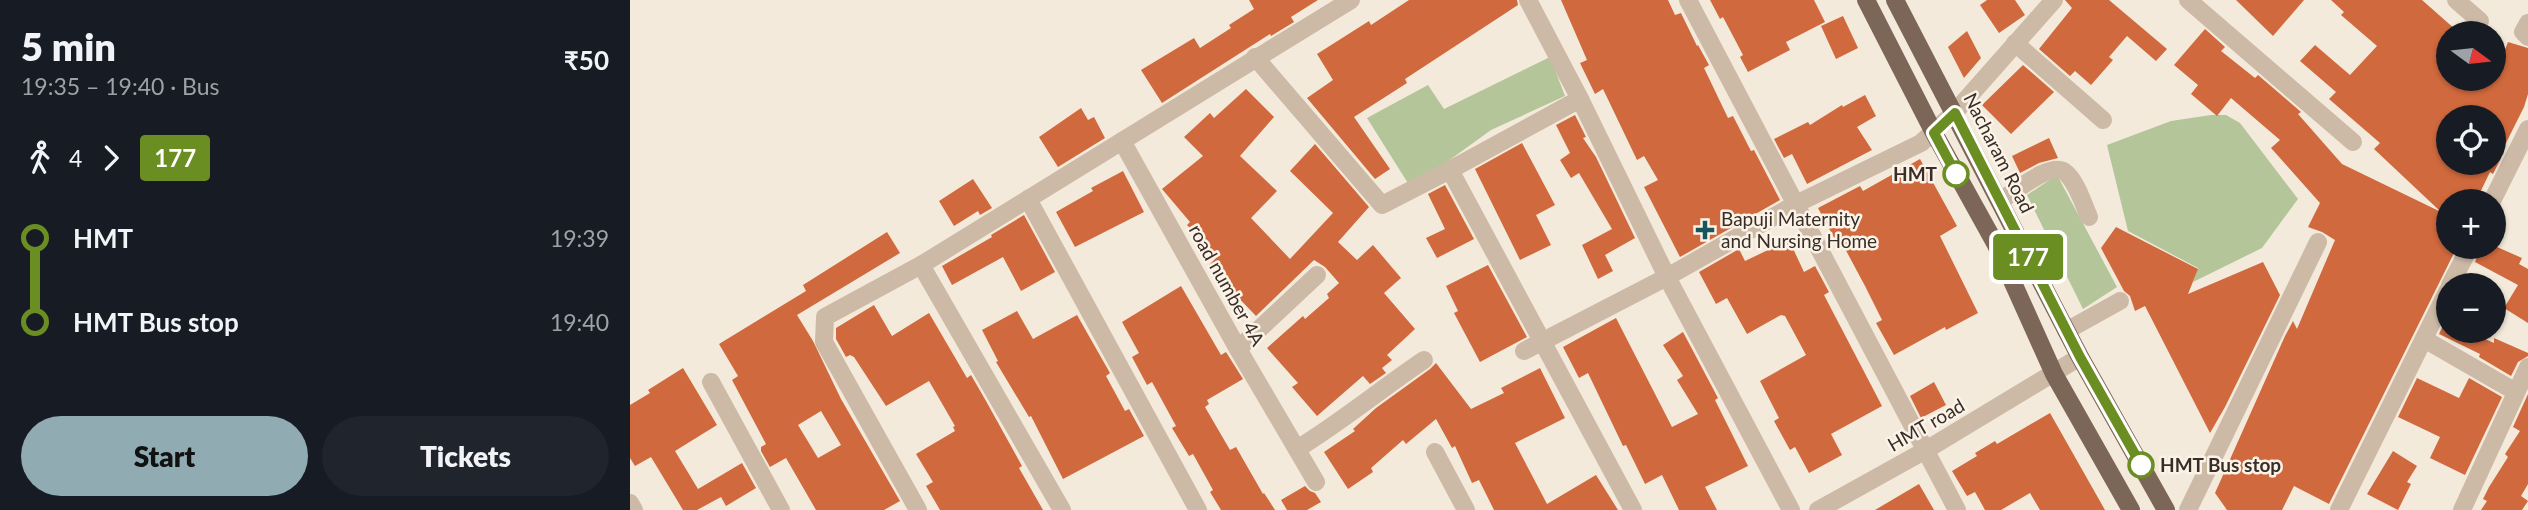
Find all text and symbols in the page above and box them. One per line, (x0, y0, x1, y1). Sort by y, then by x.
north arrow (2436, 21, 2506, 91)
map controls (2436, 21, 2506, 343)
text: 5 min (21, 23, 116, 69)
text: ₹50 (564, 44, 609, 76)
text: 19:35 – 19:40 · Bus (21, 72, 220, 100)
street label: Nacharam Road (1959, 89, 2040, 217)
button: locate (2436, 105, 2506, 175)
icon: walk (21, 139, 59, 177)
icon: forward (92, 139, 130, 177)
text: 177 (154, 143, 196, 172)
text: 4 (69, 144, 82, 172)
marker: HMT (1943, 161, 1969, 187)
place label: HMT (1893, 162, 1938, 185)
button: + (2436, 189, 2506, 259)
place label: Bapuji Maternity and Nursing Home (1721, 207, 1877, 252)
street label: road number 4A (1185, 220, 1270, 349)
marker: Bapuji Maternity and Nursing Home (1695, 220, 1715, 240)
text: HMT (73, 222, 133, 254)
text: 19:39 (550, 224, 609, 252)
line badge: 177 (1988, 234, 2068, 280)
text: 177 (2007, 242, 2049, 271)
button: − (2436, 273, 2506, 343)
text: HMT Bus stop (73, 306, 239, 338)
text: 19:40 (550, 308, 609, 336)
street label: HMT road (1883, 393, 1968, 456)
button: Start (21, 416, 308, 496)
button: Tickets (322, 416, 609, 496)
marker: HMT Bus stop (2128, 452, 2154, 478)
place label: HMT Bus stop (2160, 453, 2281, 476)

